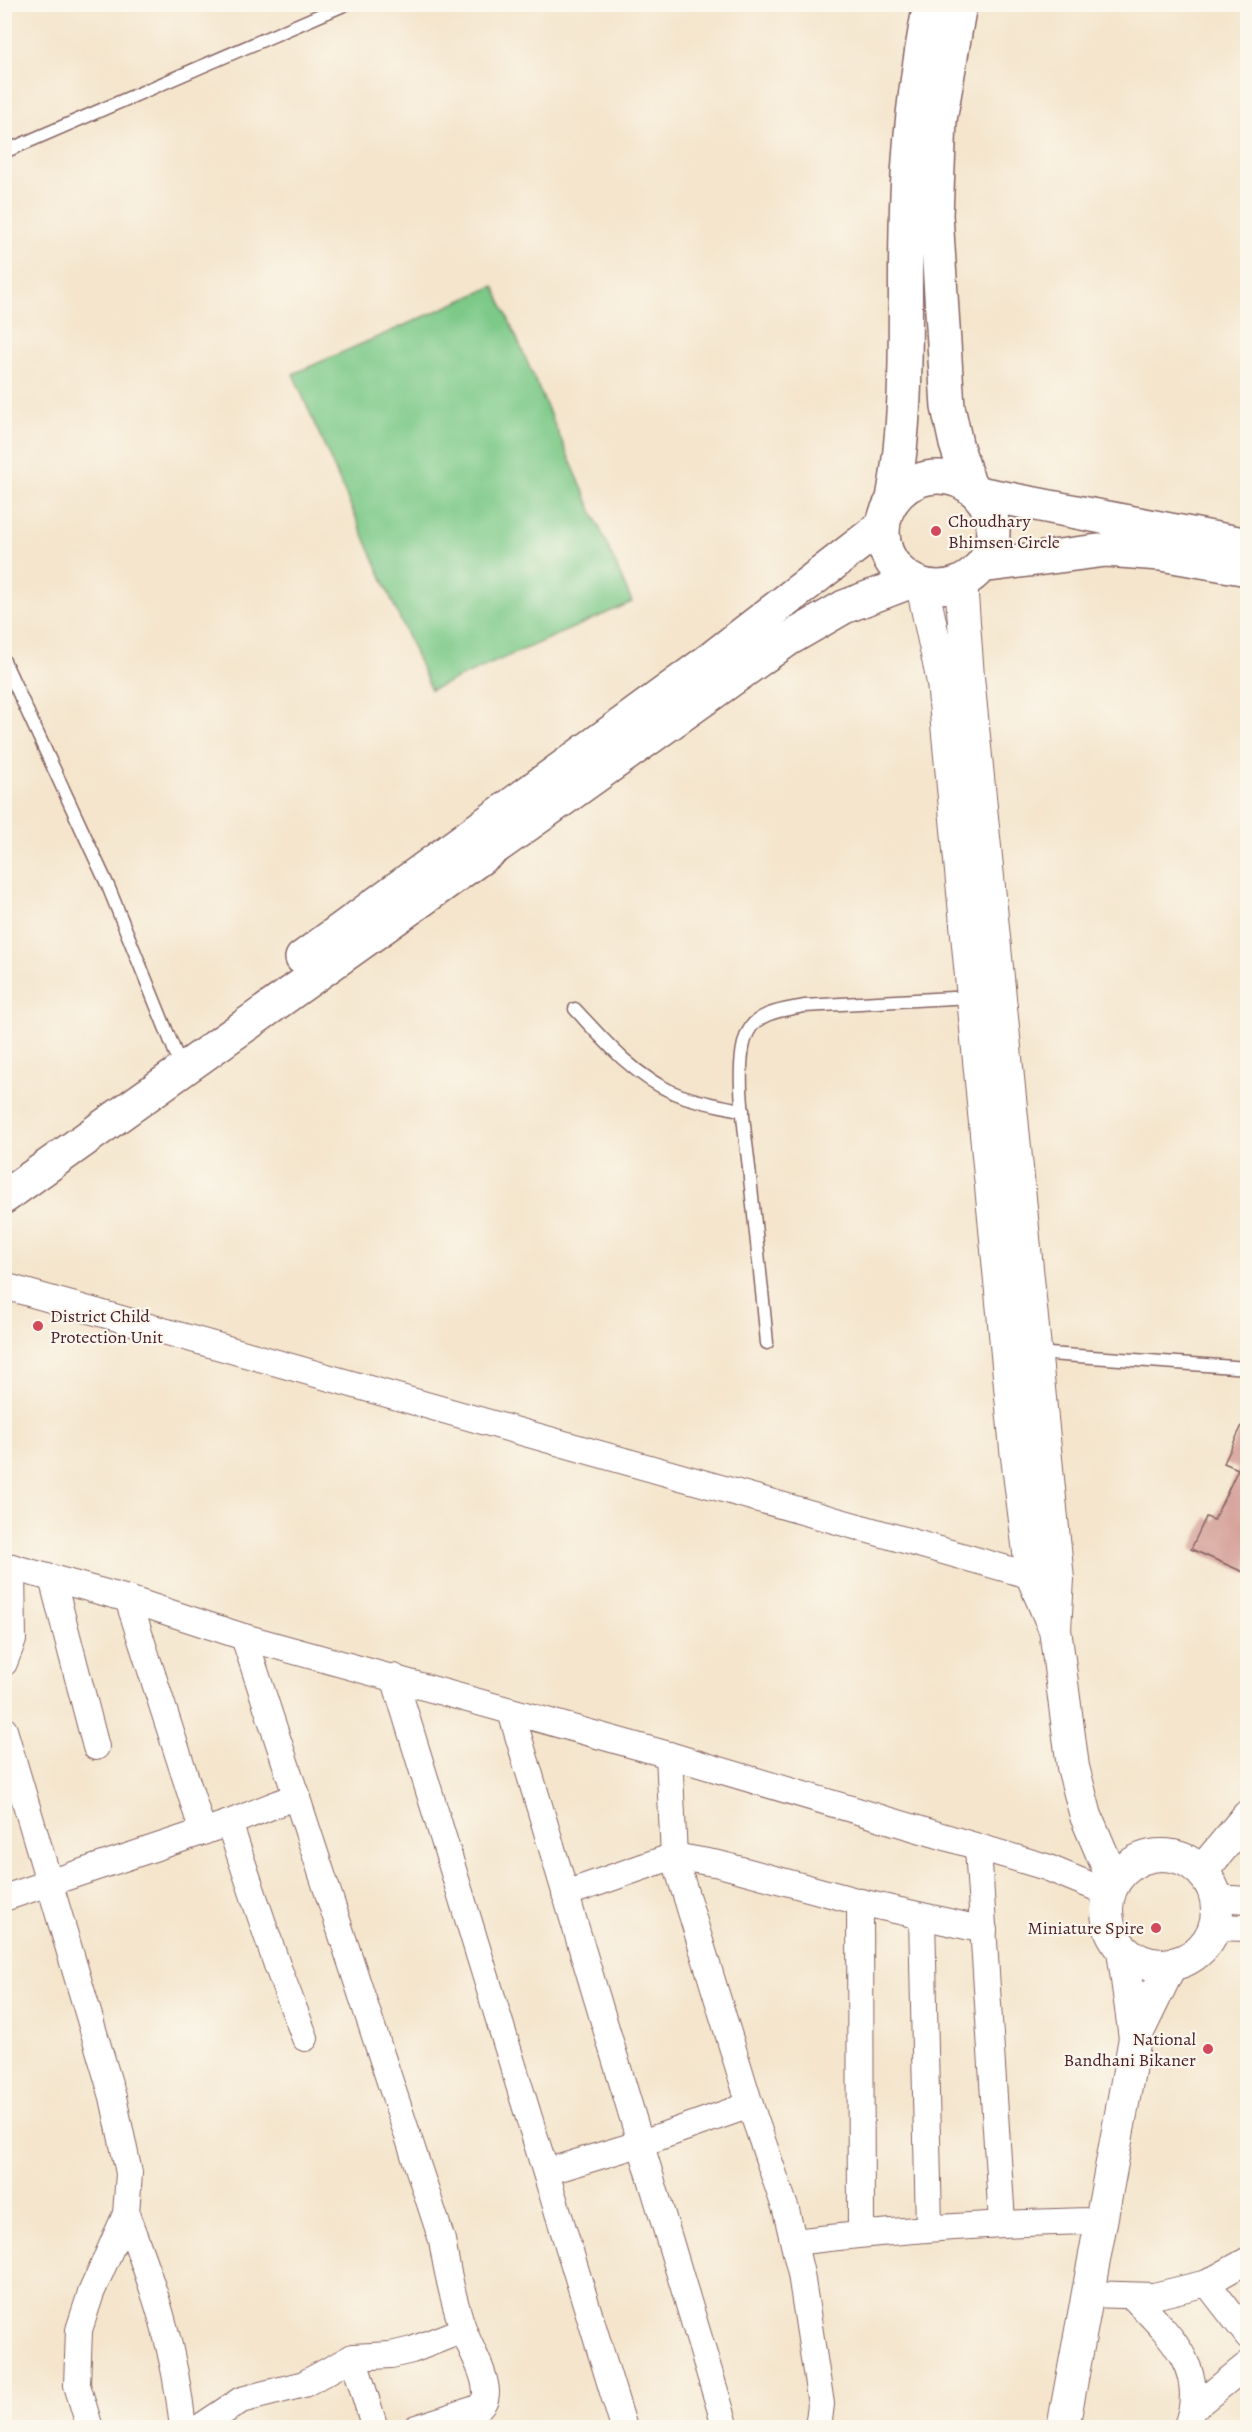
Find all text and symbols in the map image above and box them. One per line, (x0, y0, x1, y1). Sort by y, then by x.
place label: Choudhary Bhimsen Circle (948, 509, 1060, 554)
marker: Choudhary Bhimsen Circle (929, 524, 943, 538)
place label: District Child Protection Unit (50, 1304, 163, 1349)
marker: District Child Protection Unit (31, 1319, 45, 1333)
place label: Miniature Spire (1028, 1916, 1144, 1940)
marker: Miniature Spire (1149, 1921, 1163, 1935)
place label: National Bandhani Bikaner (1063, 2027, 1197, 2072)
marker: National Bandhani Bikaner (1201, 2042, 1215, 2056)

